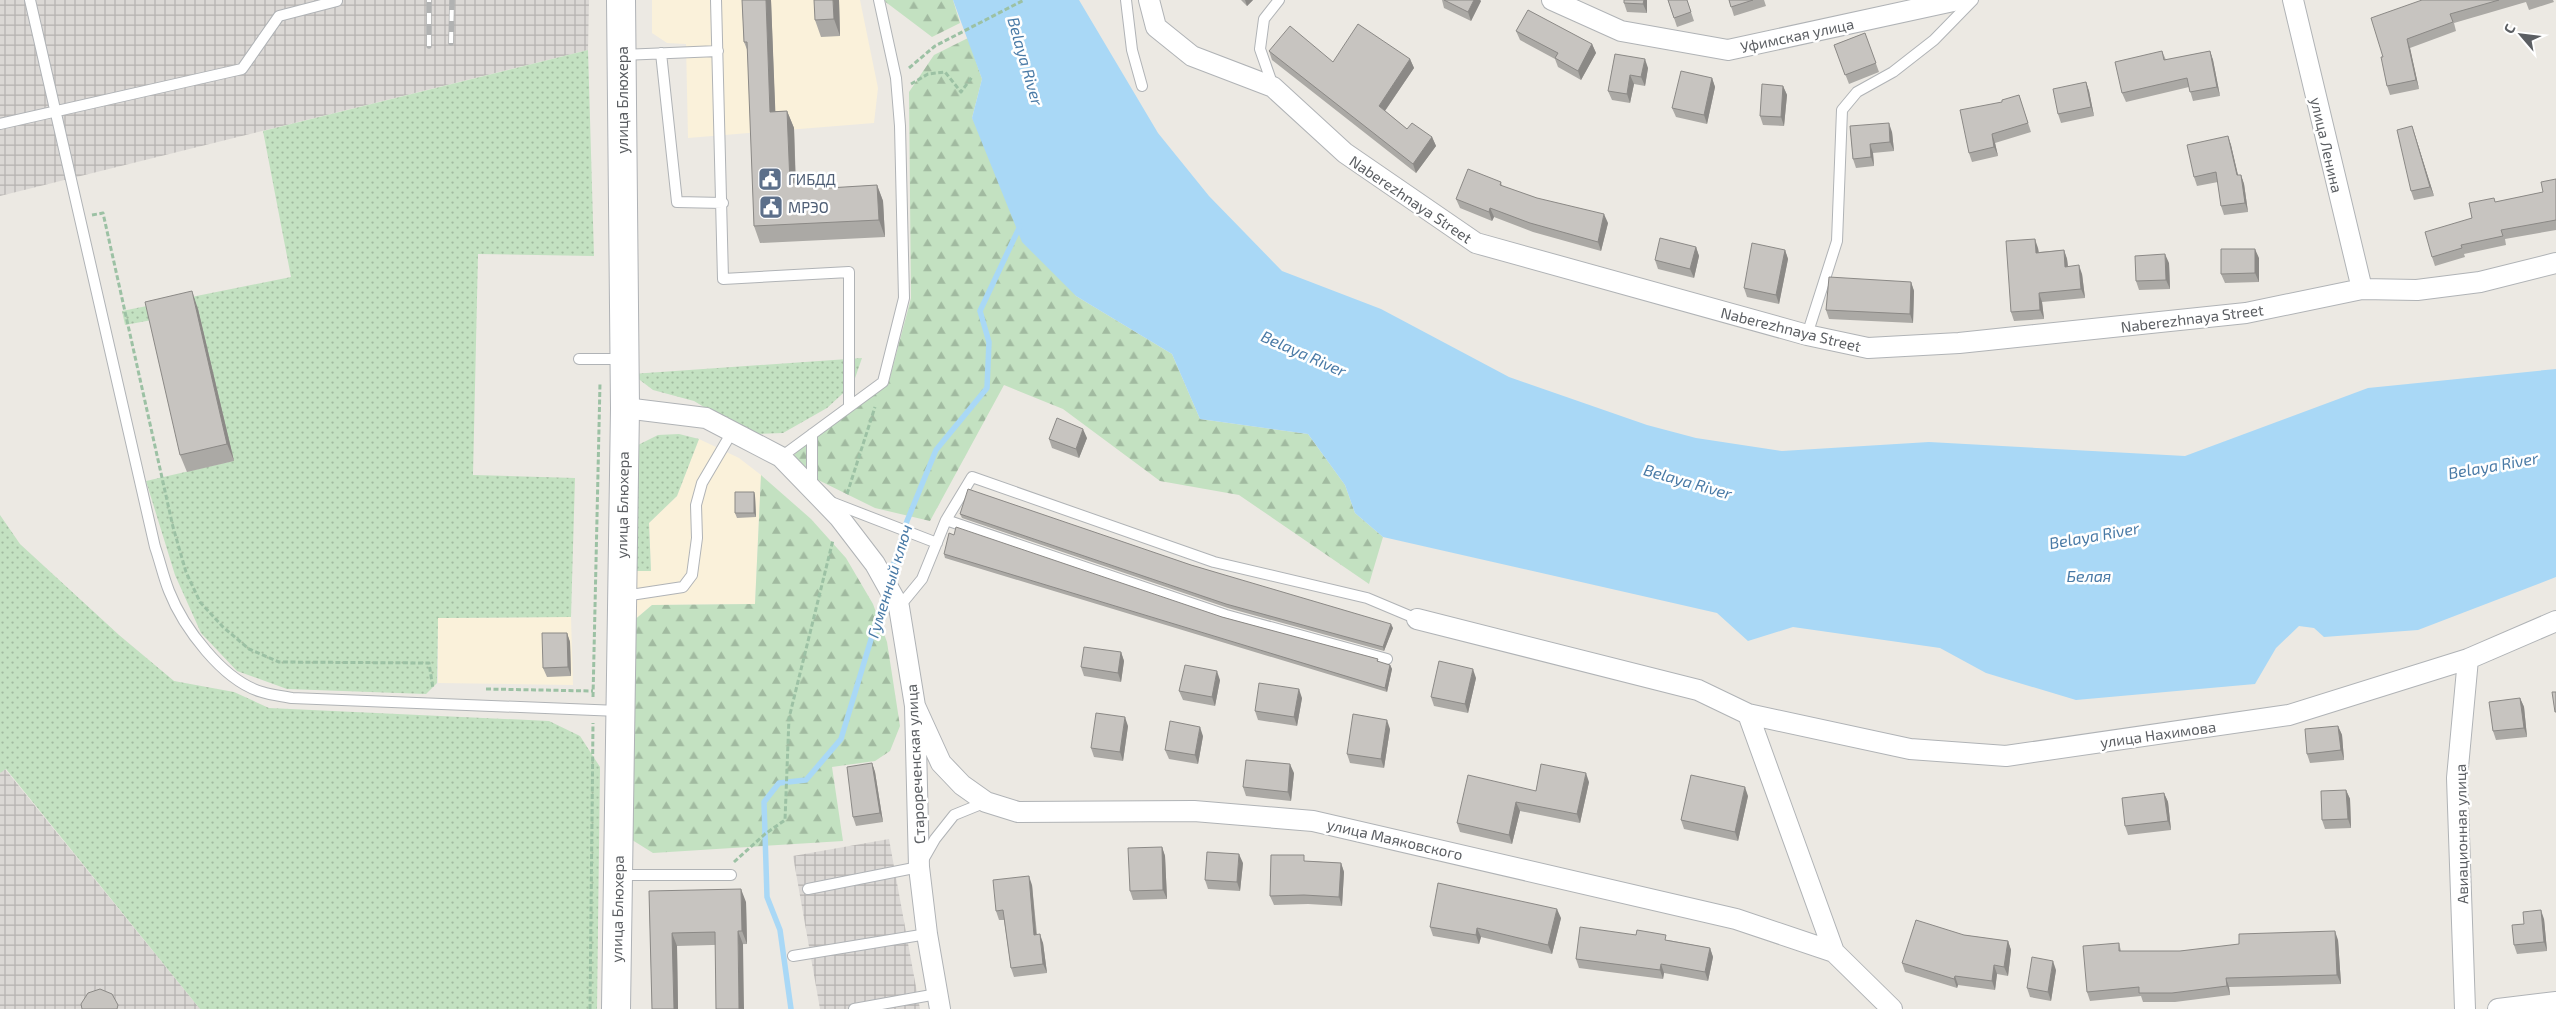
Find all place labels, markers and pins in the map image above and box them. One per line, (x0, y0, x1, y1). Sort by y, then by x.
public building icon: ГИБДД (757, 166, 783, 192)
place label: ГИБДД (788, 170, 836, 188)
public building icon: МРЭО (758, 194, 784, 220)
place label: МРЭО (788, 198, 829, 216)

